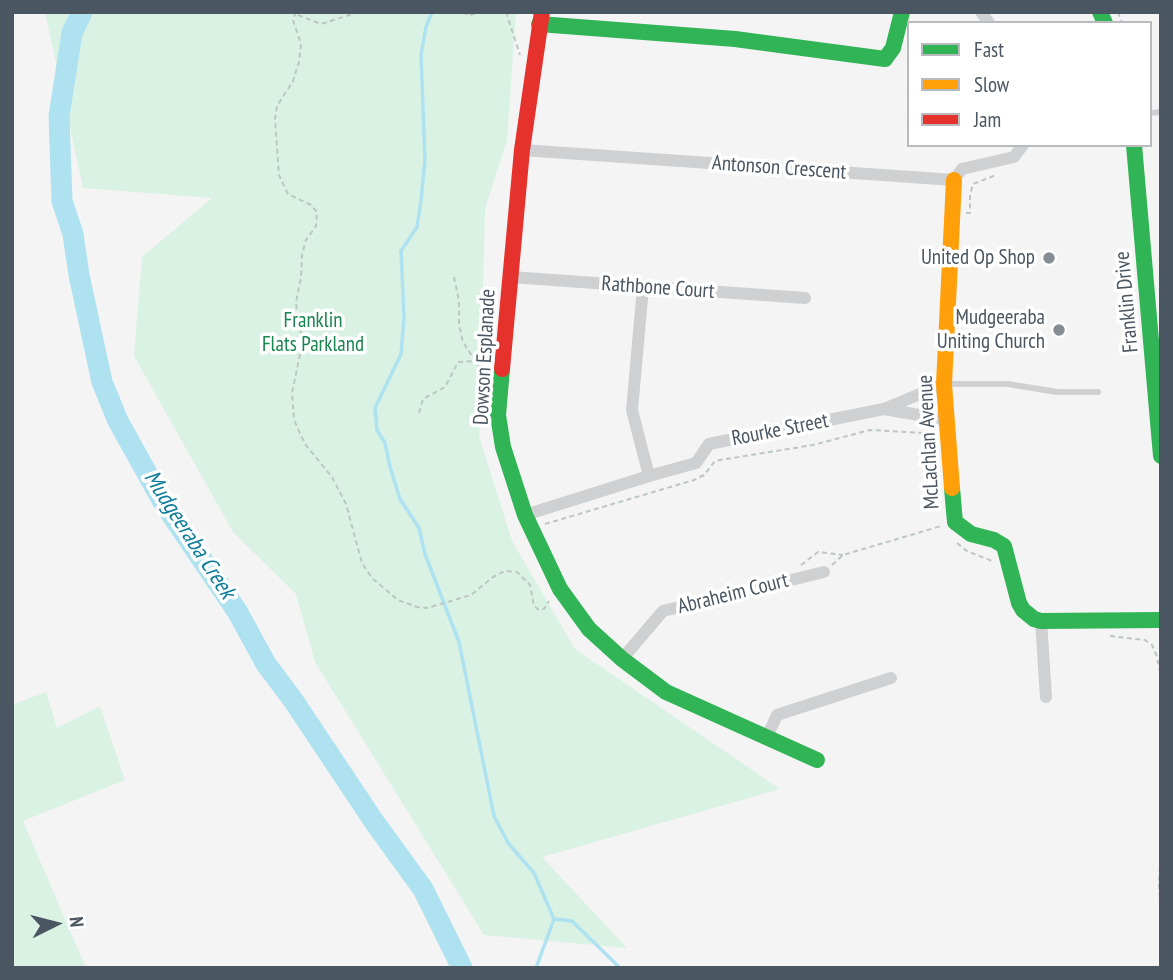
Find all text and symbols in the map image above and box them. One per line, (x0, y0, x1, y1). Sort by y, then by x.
legend (907, 21, 1152, 147)
text: Fast (974, 36, 1004, 63)
text: Slow (974, 71, 1009, 98)
text: Jam (974, 106, 1001, 133)
street label: Antonson Crescent (711, 151, 847, 185)
place label: United Op Shop (921, 245, 1035, 271)
marker: United Op Shop (1041, 250, 1057, 266)
street label: Franklin Drive (1110, 250, 1144, 354)
street label: Rathbone Court (601, 271, 715, 305)
street label: Dowson Esplanade (469, 288, 501, 426)
place label: Mudgeeraba Uniting Church (937, 305, 1045, 355)
park label: Franklin Flats Parkland (262, 308, 364, 358)
marker: Mudgeeraba Uniting Church (1051, 322, 1067, 338)
street label: McLachlan Avenue (913, 374, 945, 510)
street label: Rourke Street (730, 408, 830, 452)
water label: Mudgeeraba Creek (137, 466, 241, 604)
street label: Abraheim Court (675, 568, 791, 620)
north arrow (21, 889, 91, 959)
text: N (64, 915, 89, 928)

